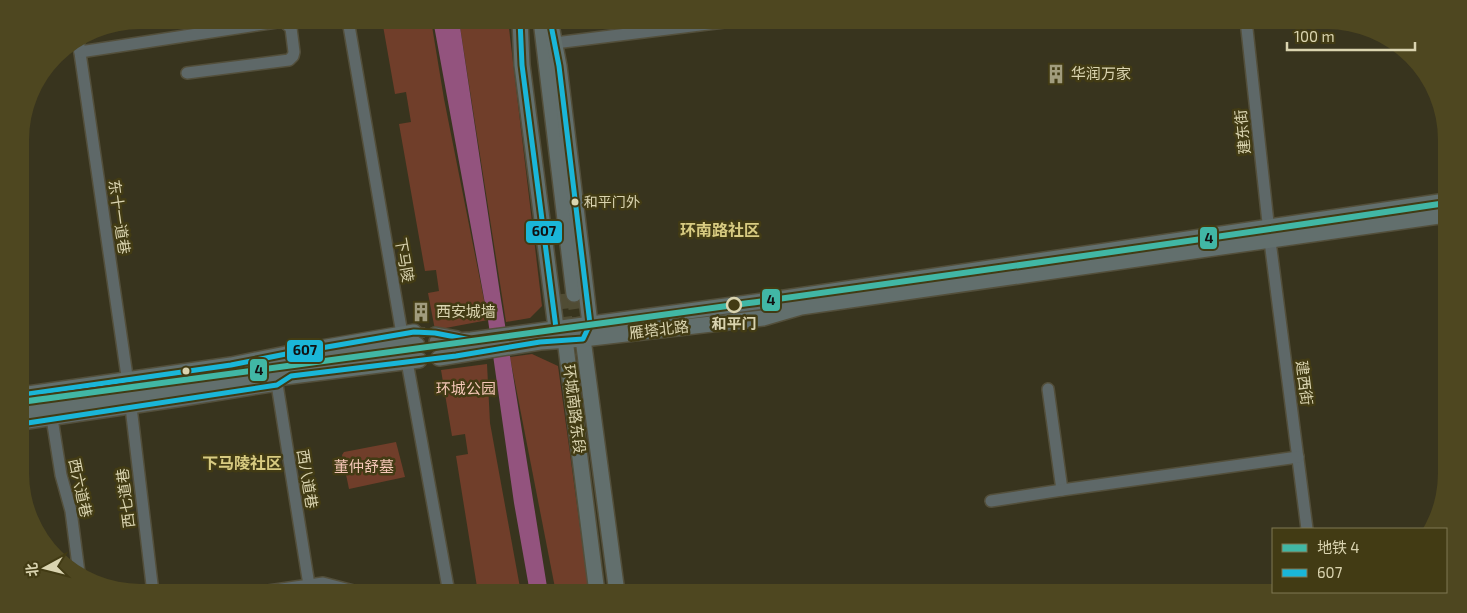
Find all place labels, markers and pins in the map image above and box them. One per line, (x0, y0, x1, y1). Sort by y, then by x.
building icon: 华润万家 (1045, 63, 1067, 85)
place label: 华润万家 (1071, 64, 1131, 82)
place label: 和平门外 (584, 193, 640, 210)
marker: 和平门外 (570, 197, 580, 207)
marker: 和平门 (726, 297, 742, 313)
building icon: 西安城墙 (410, 301, 432, 323)
place label: 西安城墙 (436, 302, 496, 320)
place label: 和平门 (711, 314, 757, 332)
unlabelled marker (181, 366, 191, 376)

